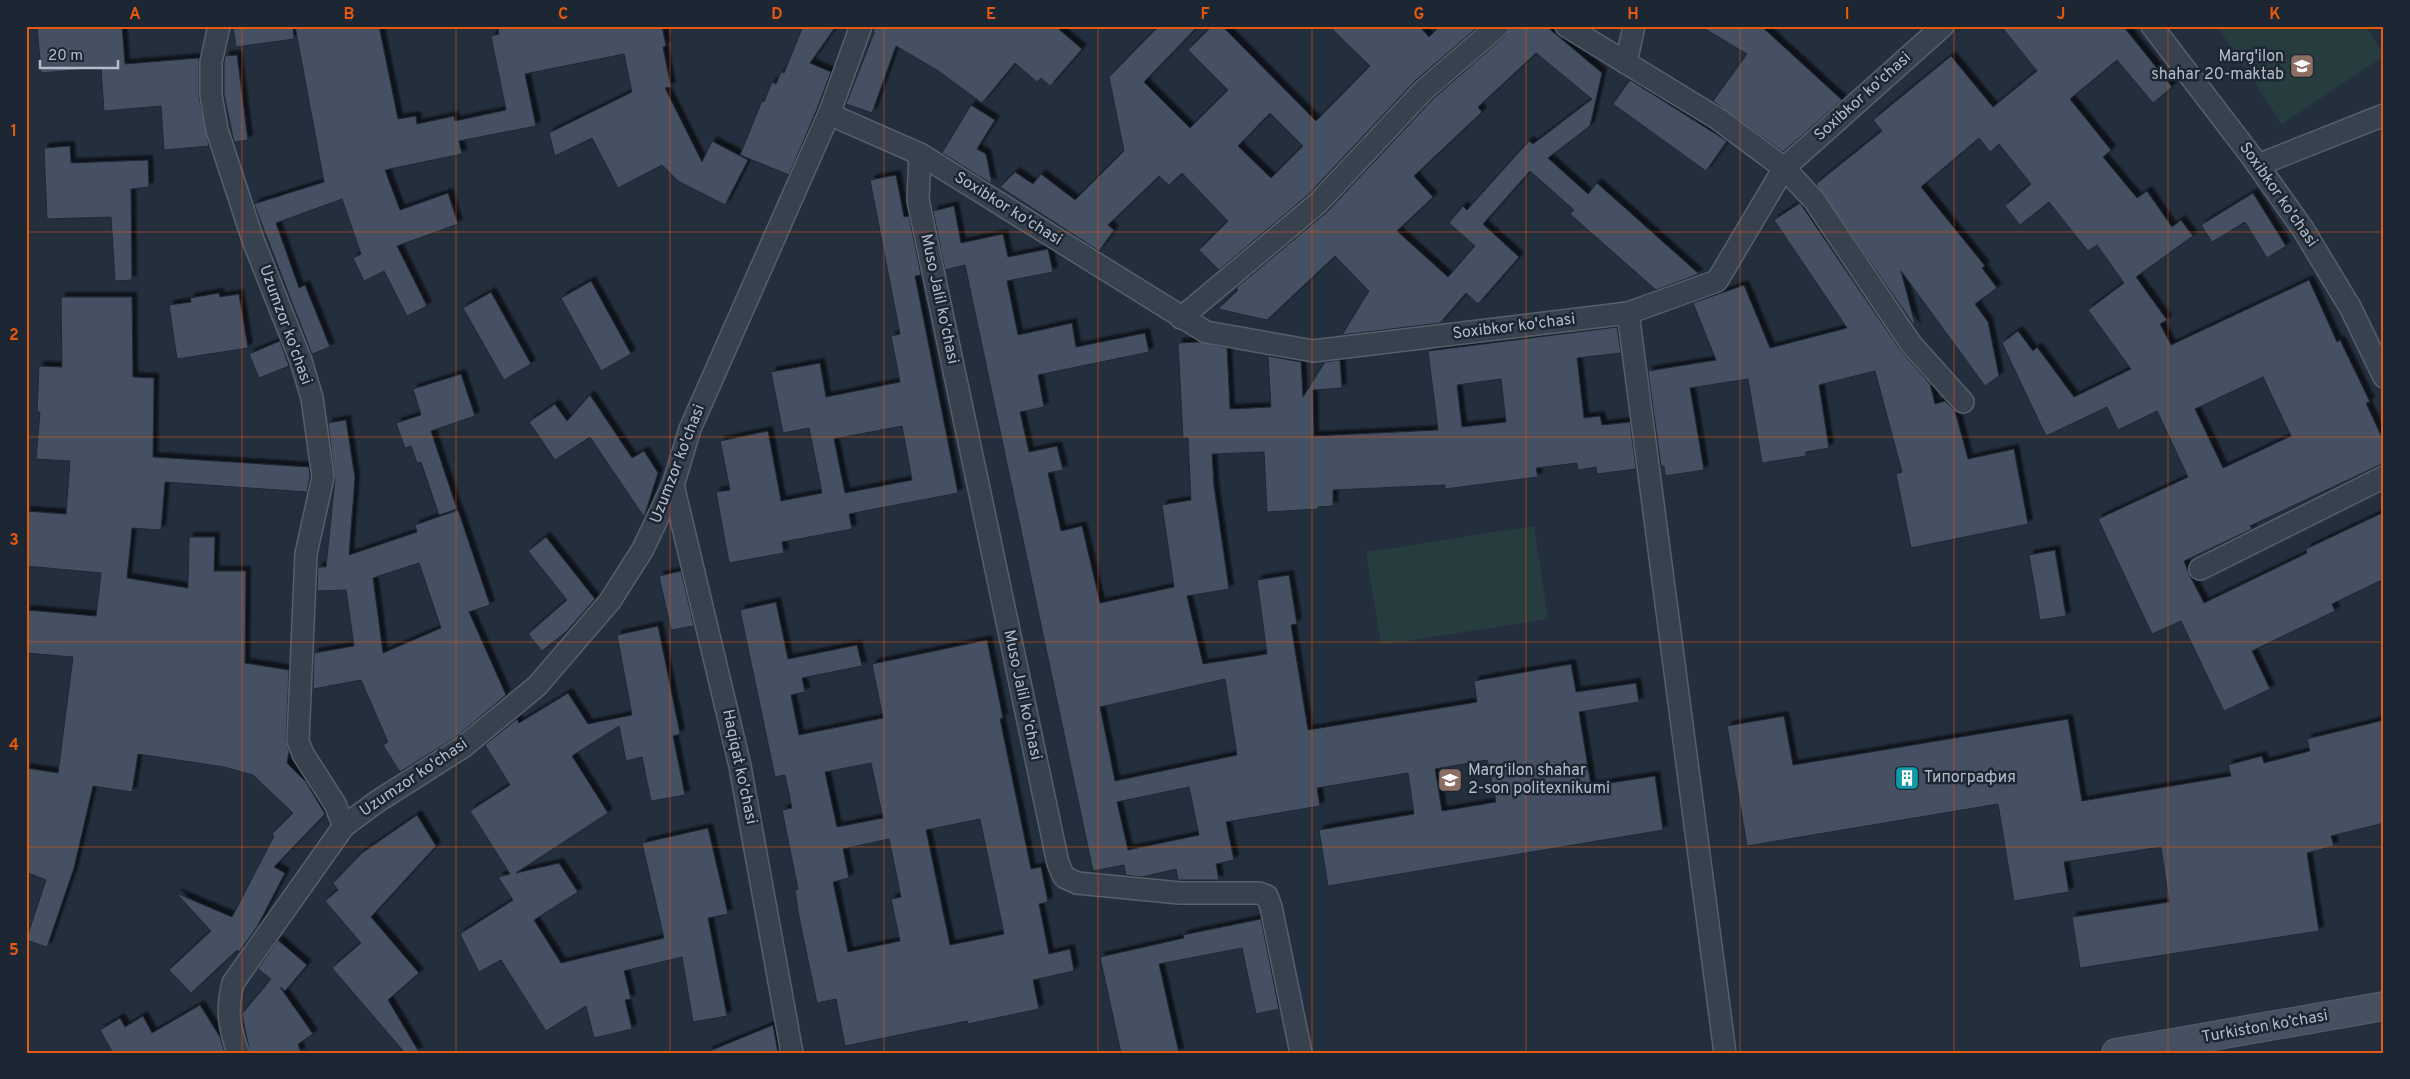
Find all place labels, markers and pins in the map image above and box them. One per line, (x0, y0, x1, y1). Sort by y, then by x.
place label: Marg'ilon shahar 20-maktab (2151, 47, 2284, 85)
school or university icon: Marg'ilon shahar 20-maktab (2289, 53, 2315, 79)
place label: Margʻilon shahar 2-son politexnikumi (1468, 761, 1610, 799)
building icon: Типография (1894, 765, 1920, 791)
school or university icon: Margʻilon shahar 2-son politexnikumi (1437, 767, 1463, 793)
place label: Типография (1924, 768, 2016, 788)

